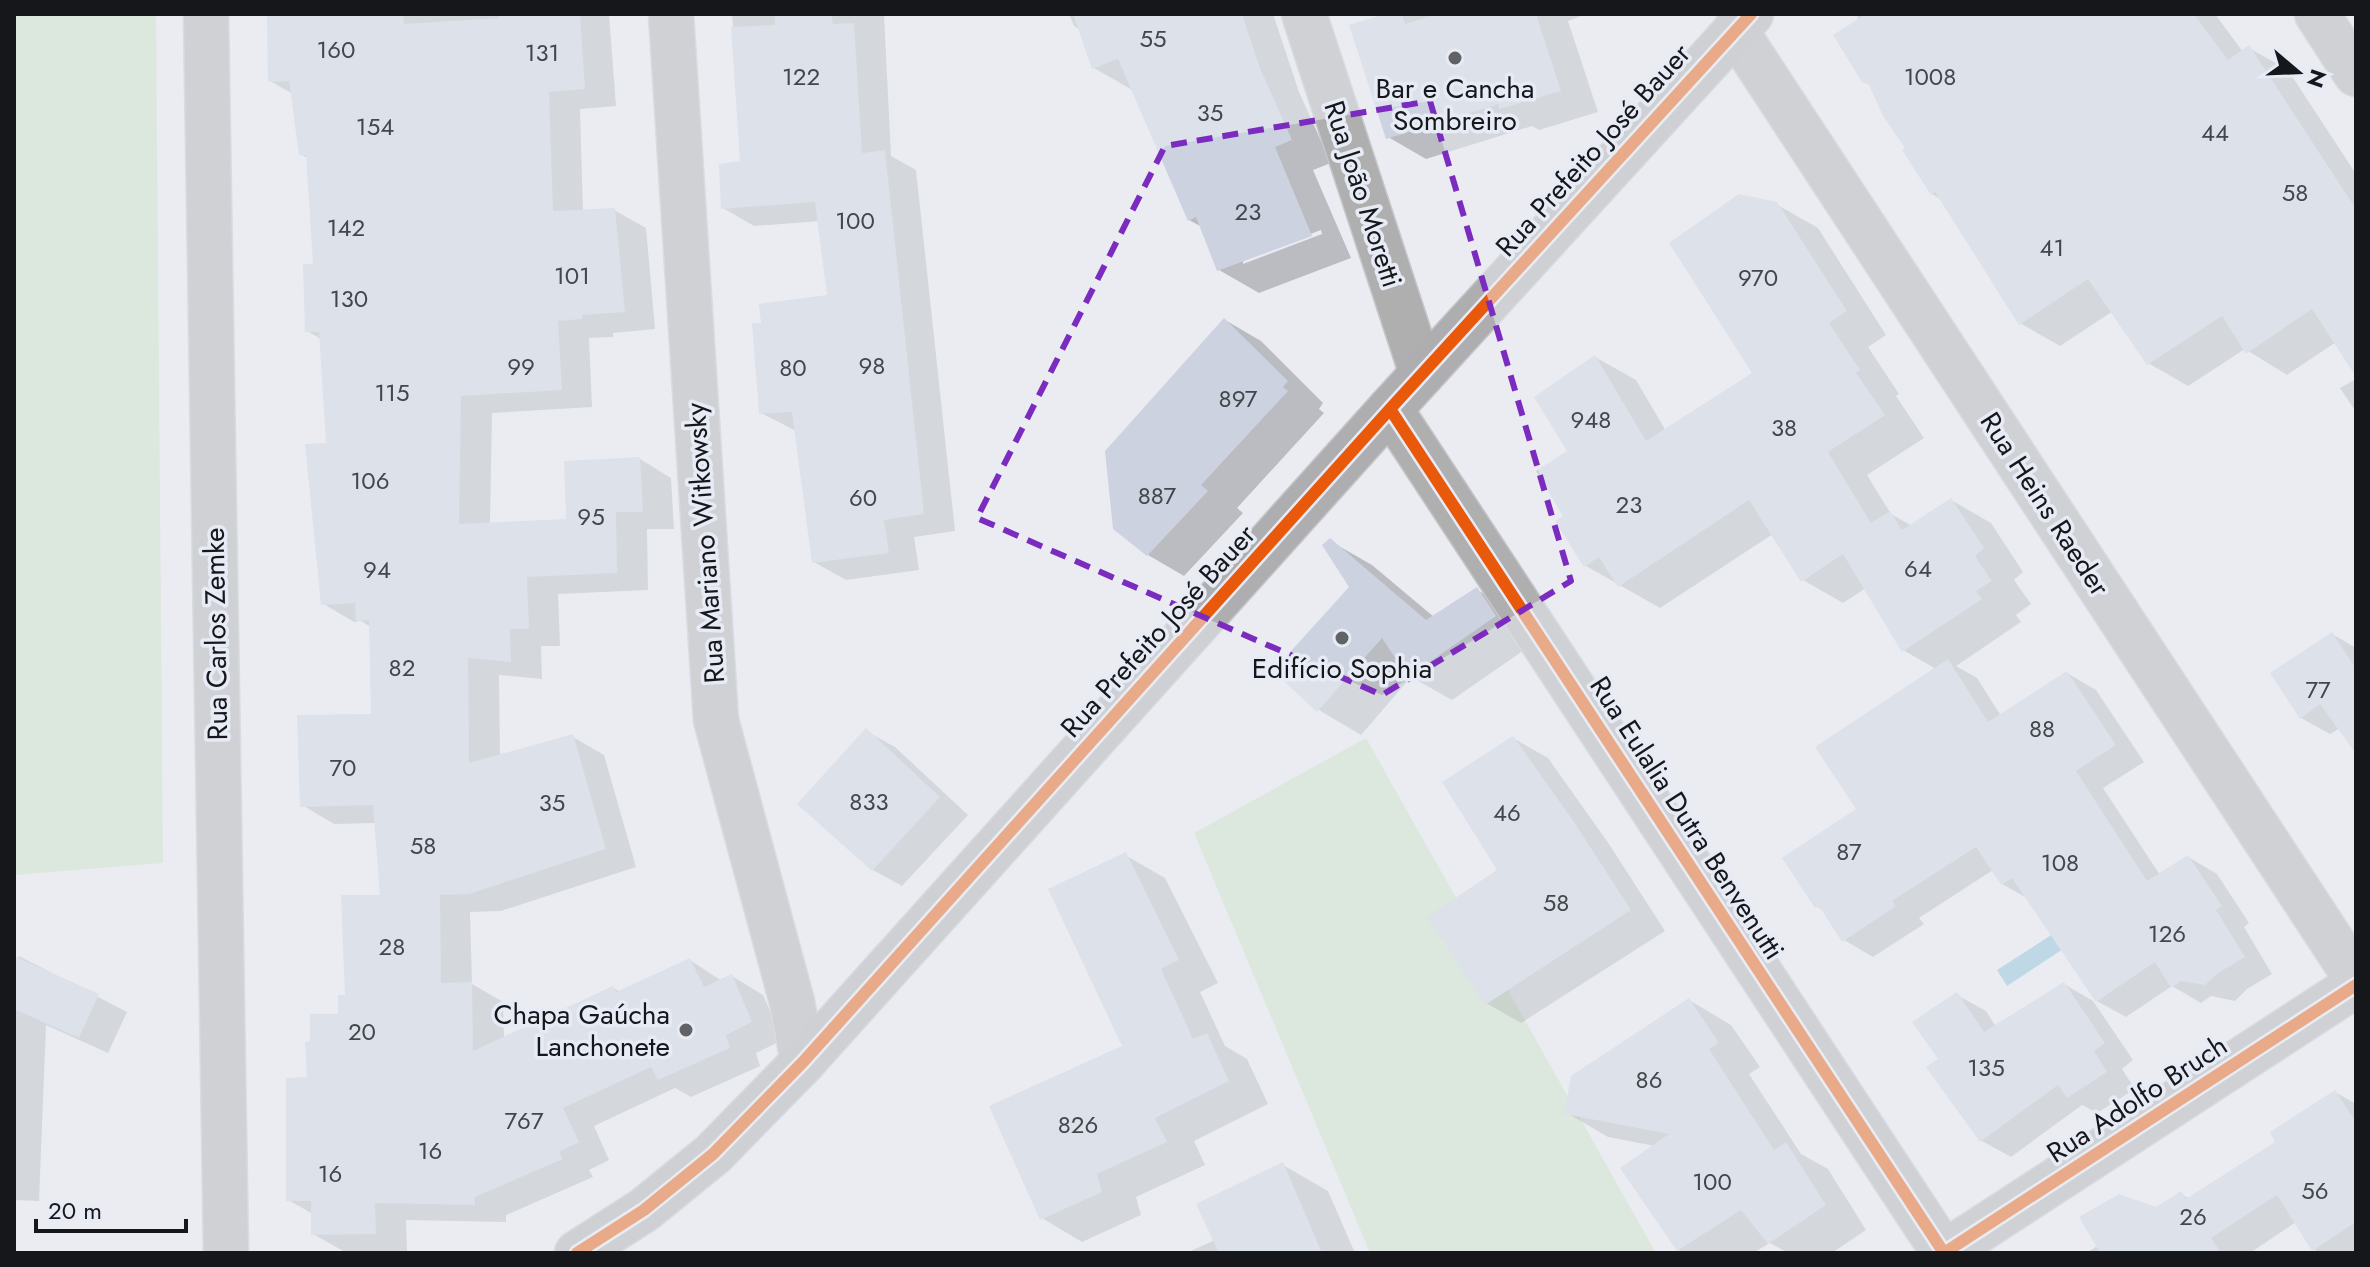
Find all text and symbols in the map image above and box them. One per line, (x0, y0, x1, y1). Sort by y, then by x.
house number: 55 (1139, 21, 1167, 56)
house number: 160 (316, 32, 356, 67)
north arrow (2258, 32, 2338, 112)
street label: Rua Prefeito José Bauer (1486, 34, 1700, 266)
house number: 131 (525, 35, 559, 70)
marker: Bar e Cancha Sombreiro (1446, 49, 1464, 67)
house number: 122 (782, 59, 820, 94)
house number: 1008 (1904, 59, 1956, 94)
text: N (2299, 65, 2335, 92)
place label: Bar e Cancha Sombreiro (1376, 68, 1534, 141)
house number: 35 (1197, 95, 1223, 130)
street label: Rua João Moretti (1314, 95, 1412, 293)
house number: 154 (356, 109, 394, 144)
house number: 44 (2201, 115, 2229, 150)
house number: 58 (2282, 175, 2308, 210)
house number: 23 (1235, 194, 1261, 229)
house number: 100 (835, 203, 875, 238)
house number: 142 (327, 210, 365, 245)
house number: 41 (2040, 230, 2064, 265)
house number: 101 (554, 258, 590, 293)
house number: 970 (1738, 260, 1778, 295)
house number: 130 (330, 281, 368, 316)
house number: 98 (859, 348, 885, 383)
house number: 99 (507, 349, 535, 384)
house number: 80 (779, 350, 807, 385)
house number: 115 (374, 375, 410, 410)
house number: 897 (1219, 381, 1258, 416)
street label: Rua Mariano Witkowsky (675, 401, 735, 685)
house number: 948 (1571, 402, 1611, 437)
street label: Rua Heins Raeder (1970, 404, 2120, 604)
house number: 38 (1771, 410, 1797, 445)
house number: 106 (350, 463, 390, 498)
house number: 887 (1138, 478, 1177, 513)
house number: 60 (849, 480, 877, 515)
house number: 23 (1616, 487, 1642, 522)
house number: 95 (577, 499, 605, 534)
street label: Rua Prefeito José Bauer (1051, 515, 1265, 747)
street label: Rua Carlos Zemke (194, 527, 238, 741)
house number: 64 (1904, 551, 1932, 586)
house number: 94 (363, 552, 391, 587)
marker: Edifício Sophia (1333, 629, 1351, 647)
place label: Edifício Sophia (1252, 648, 1432, 689)
house number: 82 (389, 650, 415, 685)
street label: Rua Eulalia Dutra Benvenutti (1580, 668, 1794, 968)
house number: 77 (2305, 672, 2331, 707)
house number: 88 (2029, 711, 2055, 746)
house number: 70 (330, 750, 357, 785)
house number: 833 (849, 784, 889, 819)
house number: 35 (539, 785, 565, 820)
house number: 46 (1493, 795, 1521, 830)
house number: 58 (410, 828, 436, 863)
house number: 87 (1836, 834, 1862, 869)
house number: 108 (2041, 845, 2079, 880)
house number: 58 (1543, 885, 1569, 920)
house number: 126 (2148, 916, 2186, 951)
house number: 28 (379, 929, 405, 964)
place label: Chapa Gaúcha Lanchonete (493, 994, 670, 1067)
house number: 20 (348, 1014, 376, 1049)
marker: Chapa Gaúcha Lanchonete (677, 1021, 695, 1039)
street label: Rua Adolfo Bruch (2039, 1025, 2235, 1173)
house number: 135 (1967, 1050, 2005, 1085)
house number: 86 (1636, 1062, 1662, 1097)
house number: 767 (504, 1103, 544, 1138)
house number: 826 (1058, 1107, 1098, 1142)
house number: 16 (418, 1133, 442, 1168)
house number: 16 (318, 1156, 342, 1191)
house number: 100 (1692, 1164, 1732, 1199)
house number: 56 (2301, 1173, 2329, 1208)
scale bar (36, 1183, 186, 1233)
text: 20 m (48, 1193, 102, 1228)
house number: 26 (2179, 1199, 2207, 1234)

